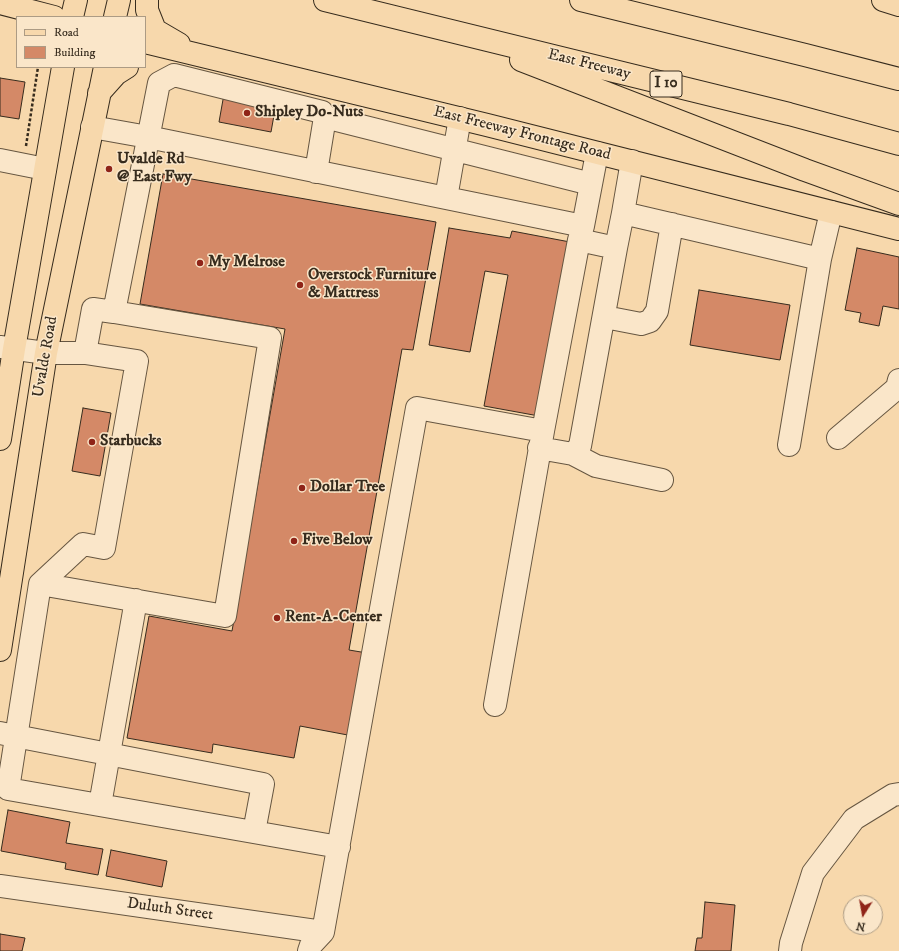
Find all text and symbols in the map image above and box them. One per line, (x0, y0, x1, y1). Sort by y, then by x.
legend (16, 16, 146, 68)
text: Road (54, 25, 79, 40)
text: Building (54, 45, 95, 60)
street label: East Freeway (546, 45, 632, 85)
road number: I 10 (650, 71, 682, 97)
place label: Shipley Do-Nuts (255, 103, 363, 123)
street label: East Freeway Frontage Road (431, 103, 613, 165)
marker: Shipley Do-Nuts (242, 108, 252, 118)
place label: Uvalde Rd @ East Fwy (117, 150, 192, 188)
marker: Uvalde Rd @ East Fwy (104, 164, 114, 174)
place label: My Melrose (208, 253, 285, 273)
marker: My Melrose (195, 258, 205, 268)
place label: Overstock Furniture & Mattress (308, 266, 436, 304)
marker: Overstock Furniture & Mattress (295, 280, 305, 290)
street label: Uvalde Road (29, 315, 63, 399)
place label: Starbucks (100, 432, 162, 452)
marker: Starbucks (87, 437, 97, 447)
place label: Dollar Tree (310, 478, 385, 498)
marker: Dollar Tree (297, 483, 307, 493)
place label: Five Below (302, 531, 372, 551)
marker: Five Below (289, 536, 299, 546)
place label: Rent-A-Center (285, 608, 382, 628)
marker: Rent-A-Center (272, 613, 282, 623)
street label: Duluth Street (126, 894, 214, 926)
north arrow (843, 895, 883, 935)
text: N (855, 918, 867, 934)

